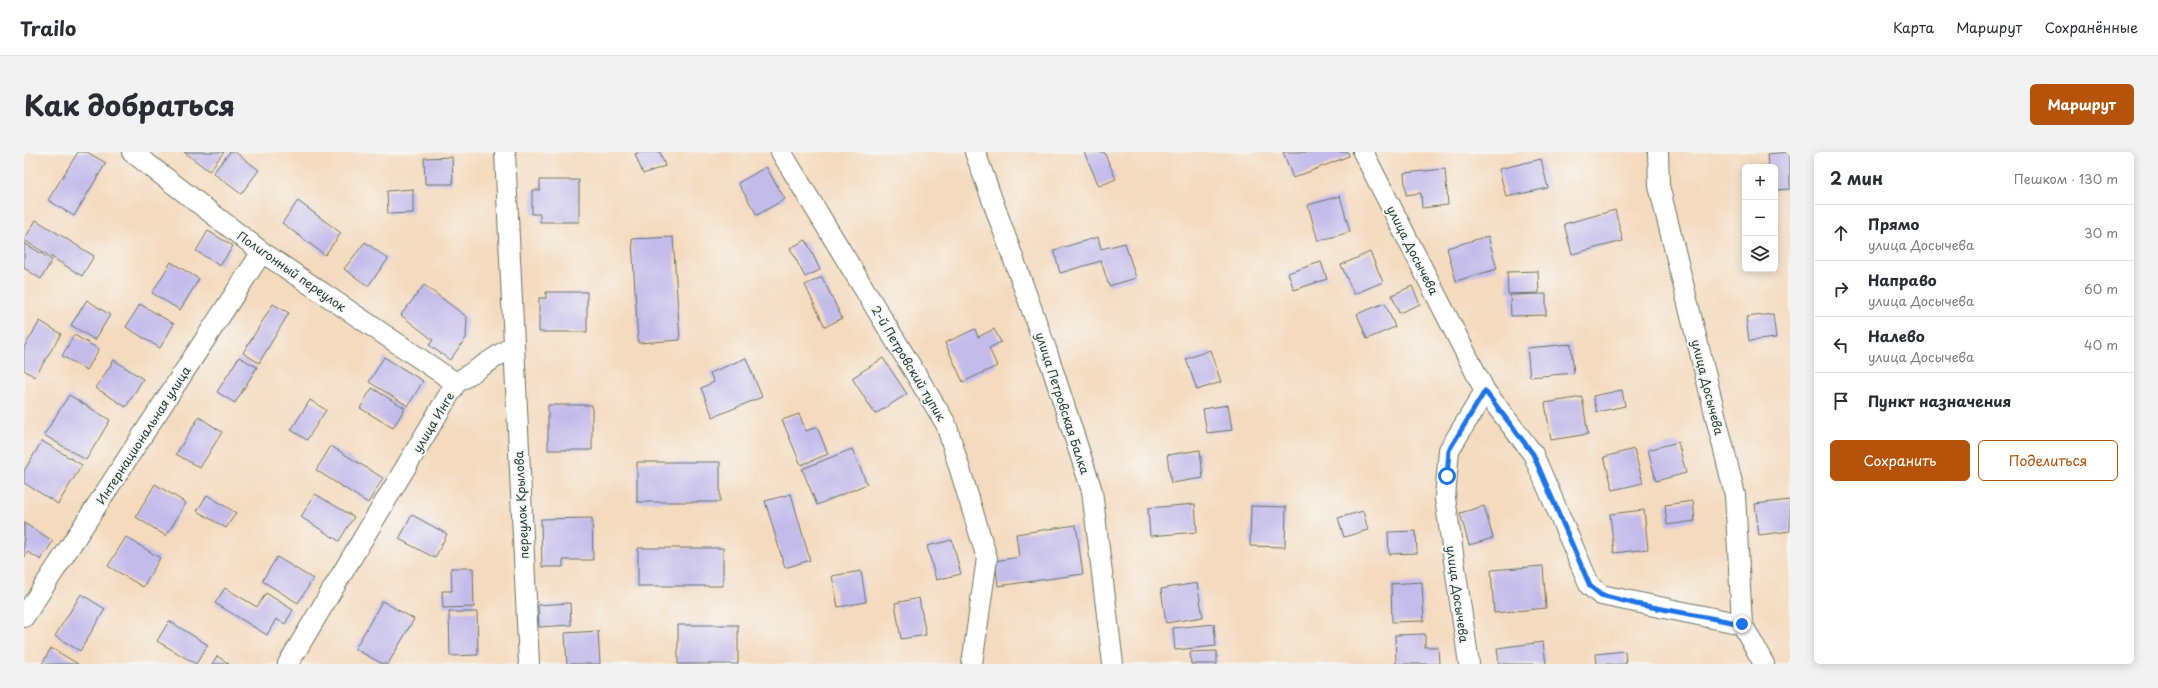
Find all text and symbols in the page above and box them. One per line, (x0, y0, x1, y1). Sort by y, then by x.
text: Trailo (20, 14, 76, 42)
text: Карта (1893, 17, 1934, 38)
text: Маршрут (1956, 17, 2022, 38)
text: Сохранённые (2044, 17, 2138, 38)
text: Как добраться (24, 83, 235, 126)
button: Маршрут (2030, 84, 2134, 125)
map controls (1742, 164, 1778, 272)
button: + (1742, 164, 1778, 200)
text: 2 мин (1830, 165, 1883, 191)
text: Пешком · 130 m (2014, 169, 2118, 188)
button: − (1742, 200, 1778, 236)
street label: улица Досычева (1383, 202, 1444, 298)
text: Прямо (1868, 212, 1919, 235)
icon: ahead (1830, 222, 1852, 244)
text: 30 m (2084, 223, 2118, 242)
street label: Полигонный переулок (234, 227, 351, 316)
text: улица Досычева (1868, 235, 1974, 254)
button: layers (1742, 236, 1778, 272)
text: Направо (1868, 268, 1937, 291)
icon: right (1830, 278, 1852, 300)
text: 60 m (2084, 279, 2118, 298)
text: улица Досычева (1868, 291, 1974, 310)
street label: 2-й Петровский тупик (867, 302, 951, 425)
text: Налево (1868, 324, 1925, 347)
street label: улица Петровская Балка (1031, 330, 1095, 477)
icon: left (1830, 334, 1852, 356)
text: 40 m (2084, 335, 2118, 354)
street label: улица Досычева (1687, 337, 1729, 437)
text: улица Досычева (1868, 347, 1974, 366)
street label: Интернациональная улица (91, 362, 195, 508)
street label: улица Инге (408, 388, 458, 456)
text: Пункт назначения (1868, 389, 2011, 412)
icon: arrive (1830, 390, 1852, 412)
button: Сохранить (1830, 440, 1970, 481)
button: Поделиться (1978, 440, 2118, 481)
street label: переулок Крылова (509, 450, 533, 560)
route start (1438, 467, 1456, 485)
street label: улица Досычева (1442, 544, 1474, 644)
route end (1733, 615, 1751, 633)

